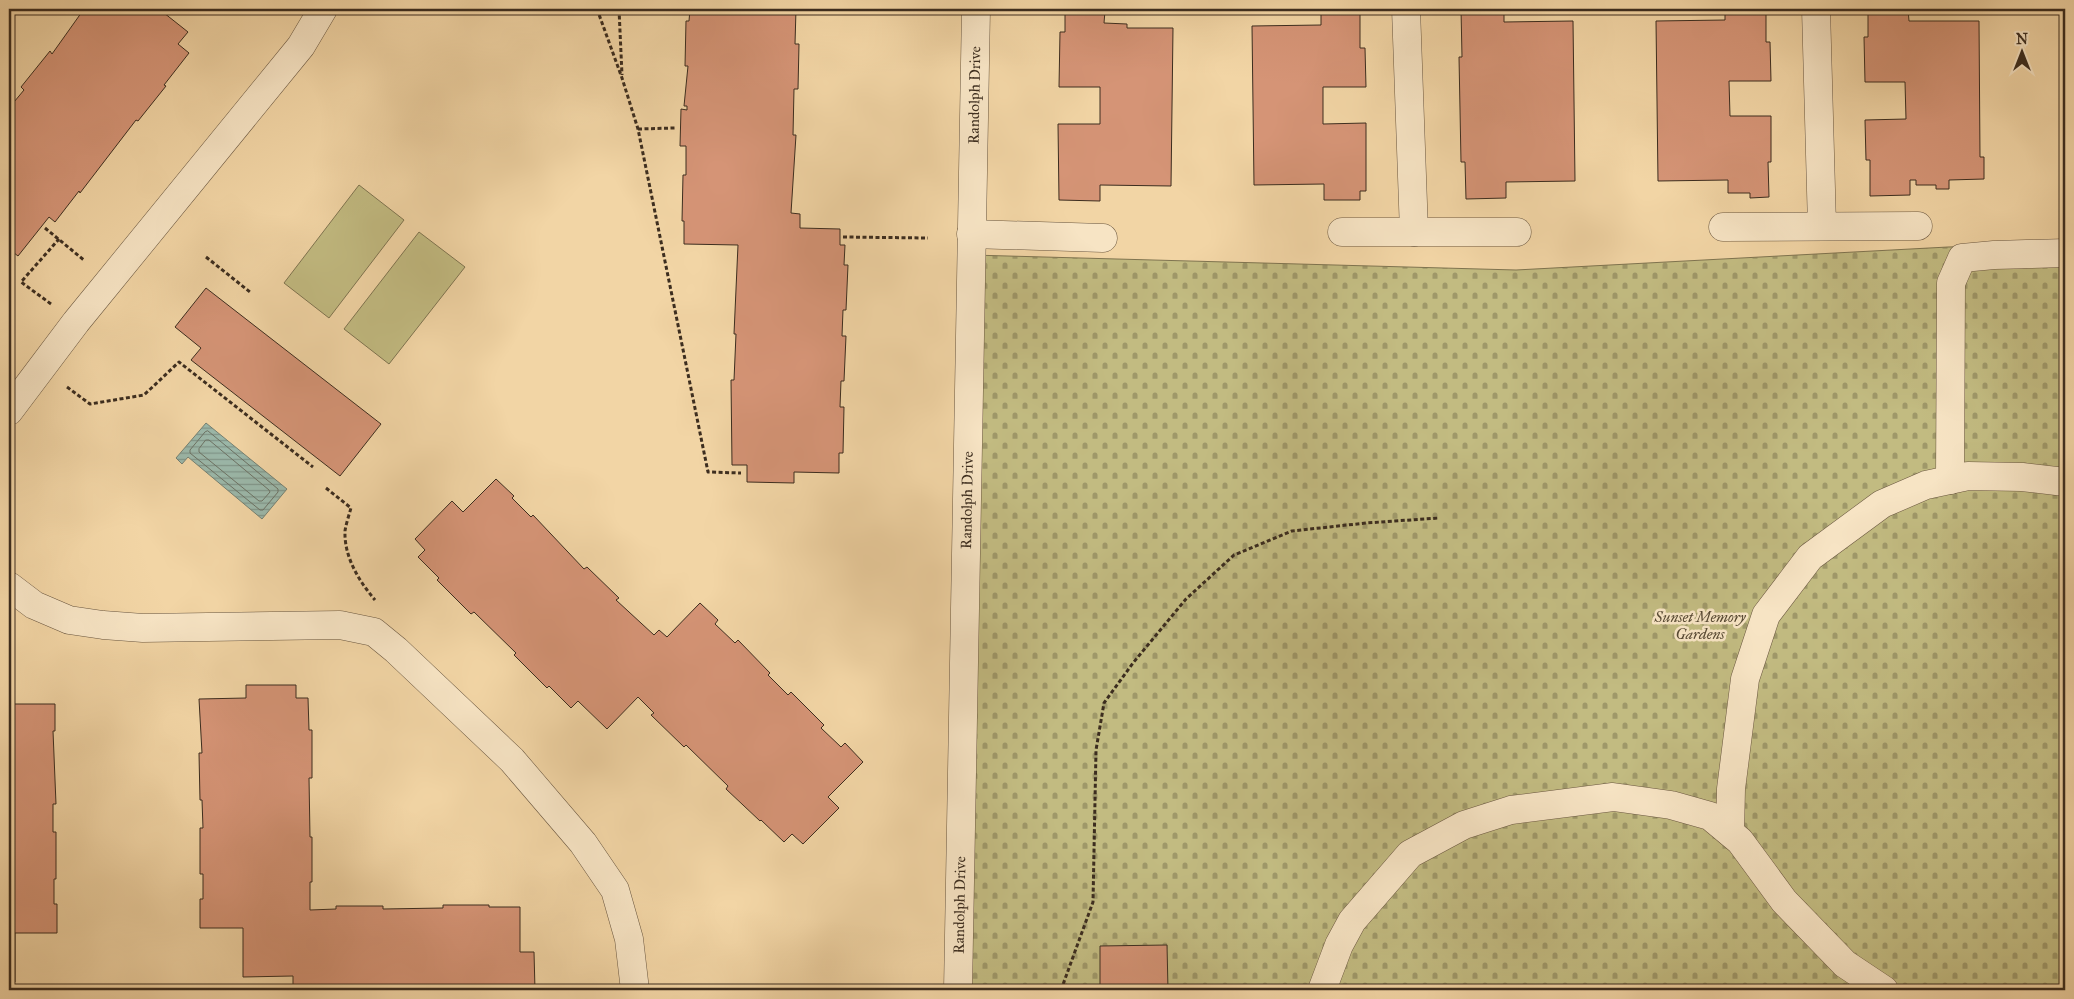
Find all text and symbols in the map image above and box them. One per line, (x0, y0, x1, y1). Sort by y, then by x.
north arrow (1996, 28, 2046, 78)
text: N (2016, 31, 2028, 48)
street label: Randolph Drive (965, 46, 984, 144)
street label: Randolph Drive (957, 451, 977, 549)
park label: Sunset Memory Gardens (1653, 608, 1747, 643)
street label: Randolph Drive (950, 856, 969, 954)

